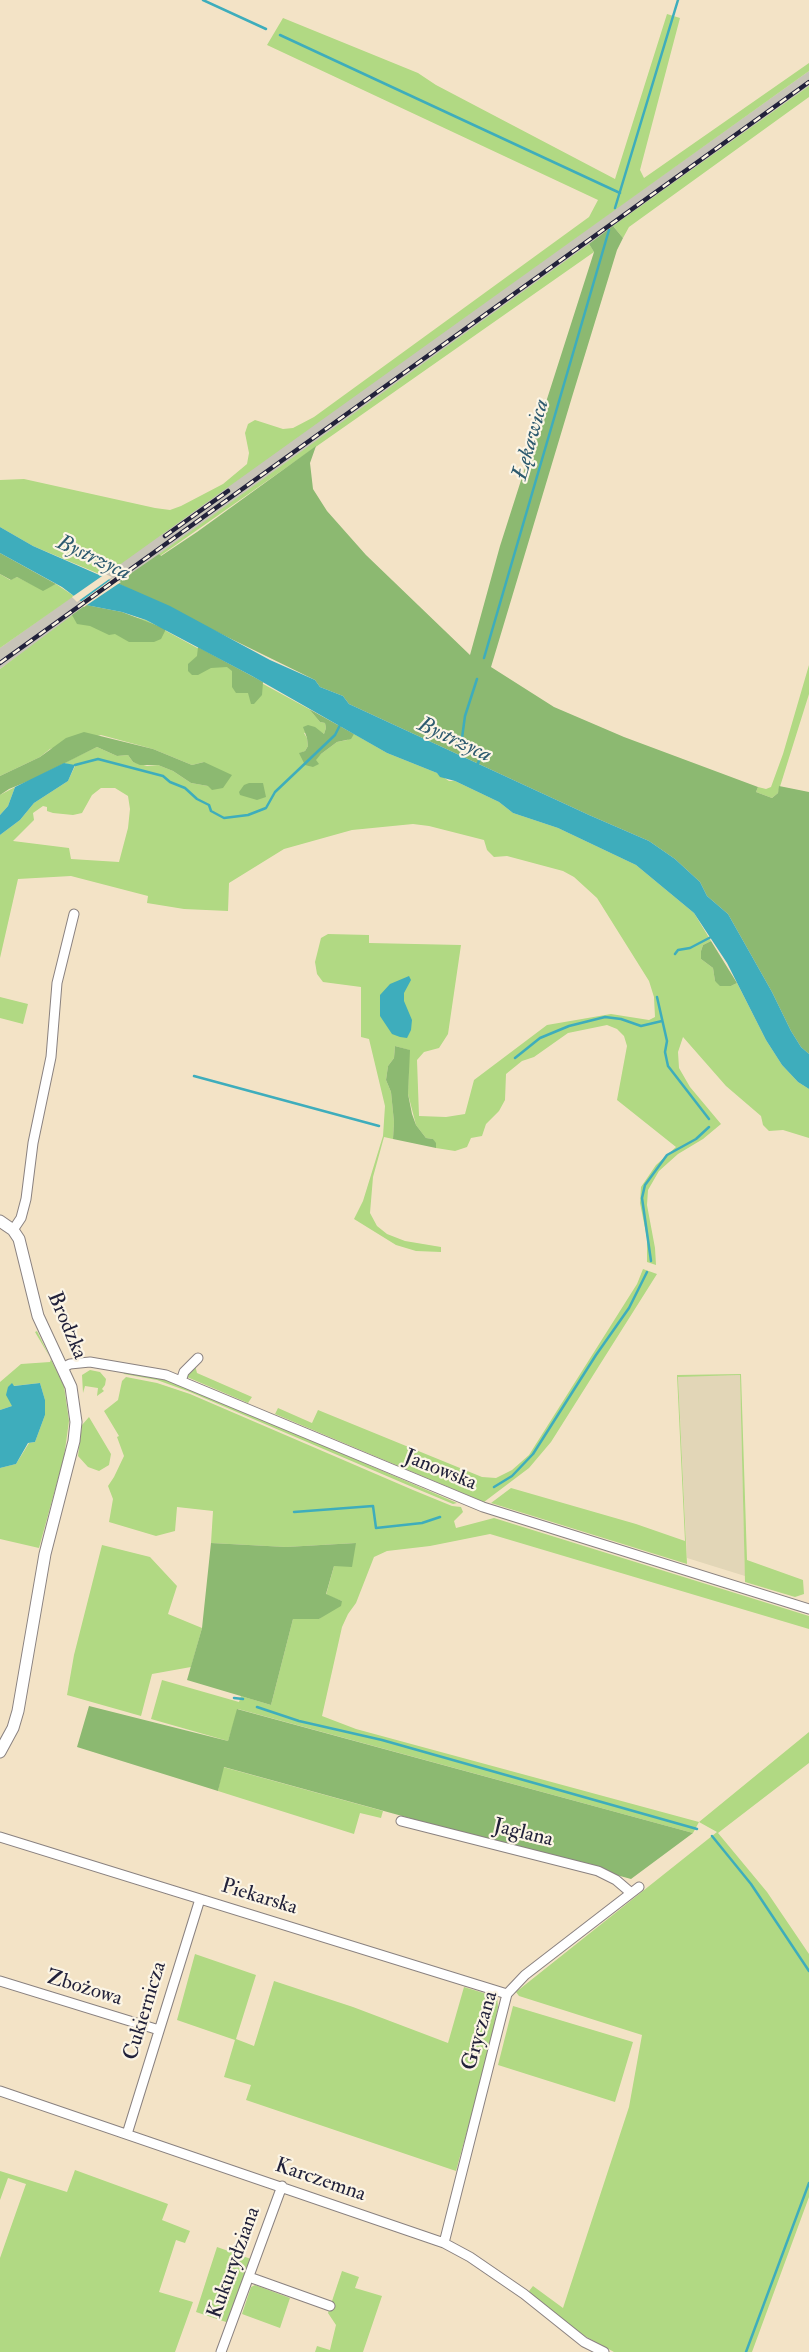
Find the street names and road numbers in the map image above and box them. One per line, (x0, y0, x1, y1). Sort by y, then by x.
street label: Brodzka (41, 1289, 91, 1363)
street label: Janowska (400, 1445, 480, 1497)
street label: Jaglana (491, 1814, 555, 1854)
street label: Piekarska (218, 1874, 300, 1922)
street label: Cukiernicza (119, 1959, 173, 2063)
street label: Zbożowa (43, 1966, 125, 2012)
street label: Gryczana (458, 1988, 504, 2074)
street label: Karczemna (271, 2154, 369, 2208)
street label: Kukurydziana (203, 2204, 267, 2322)

